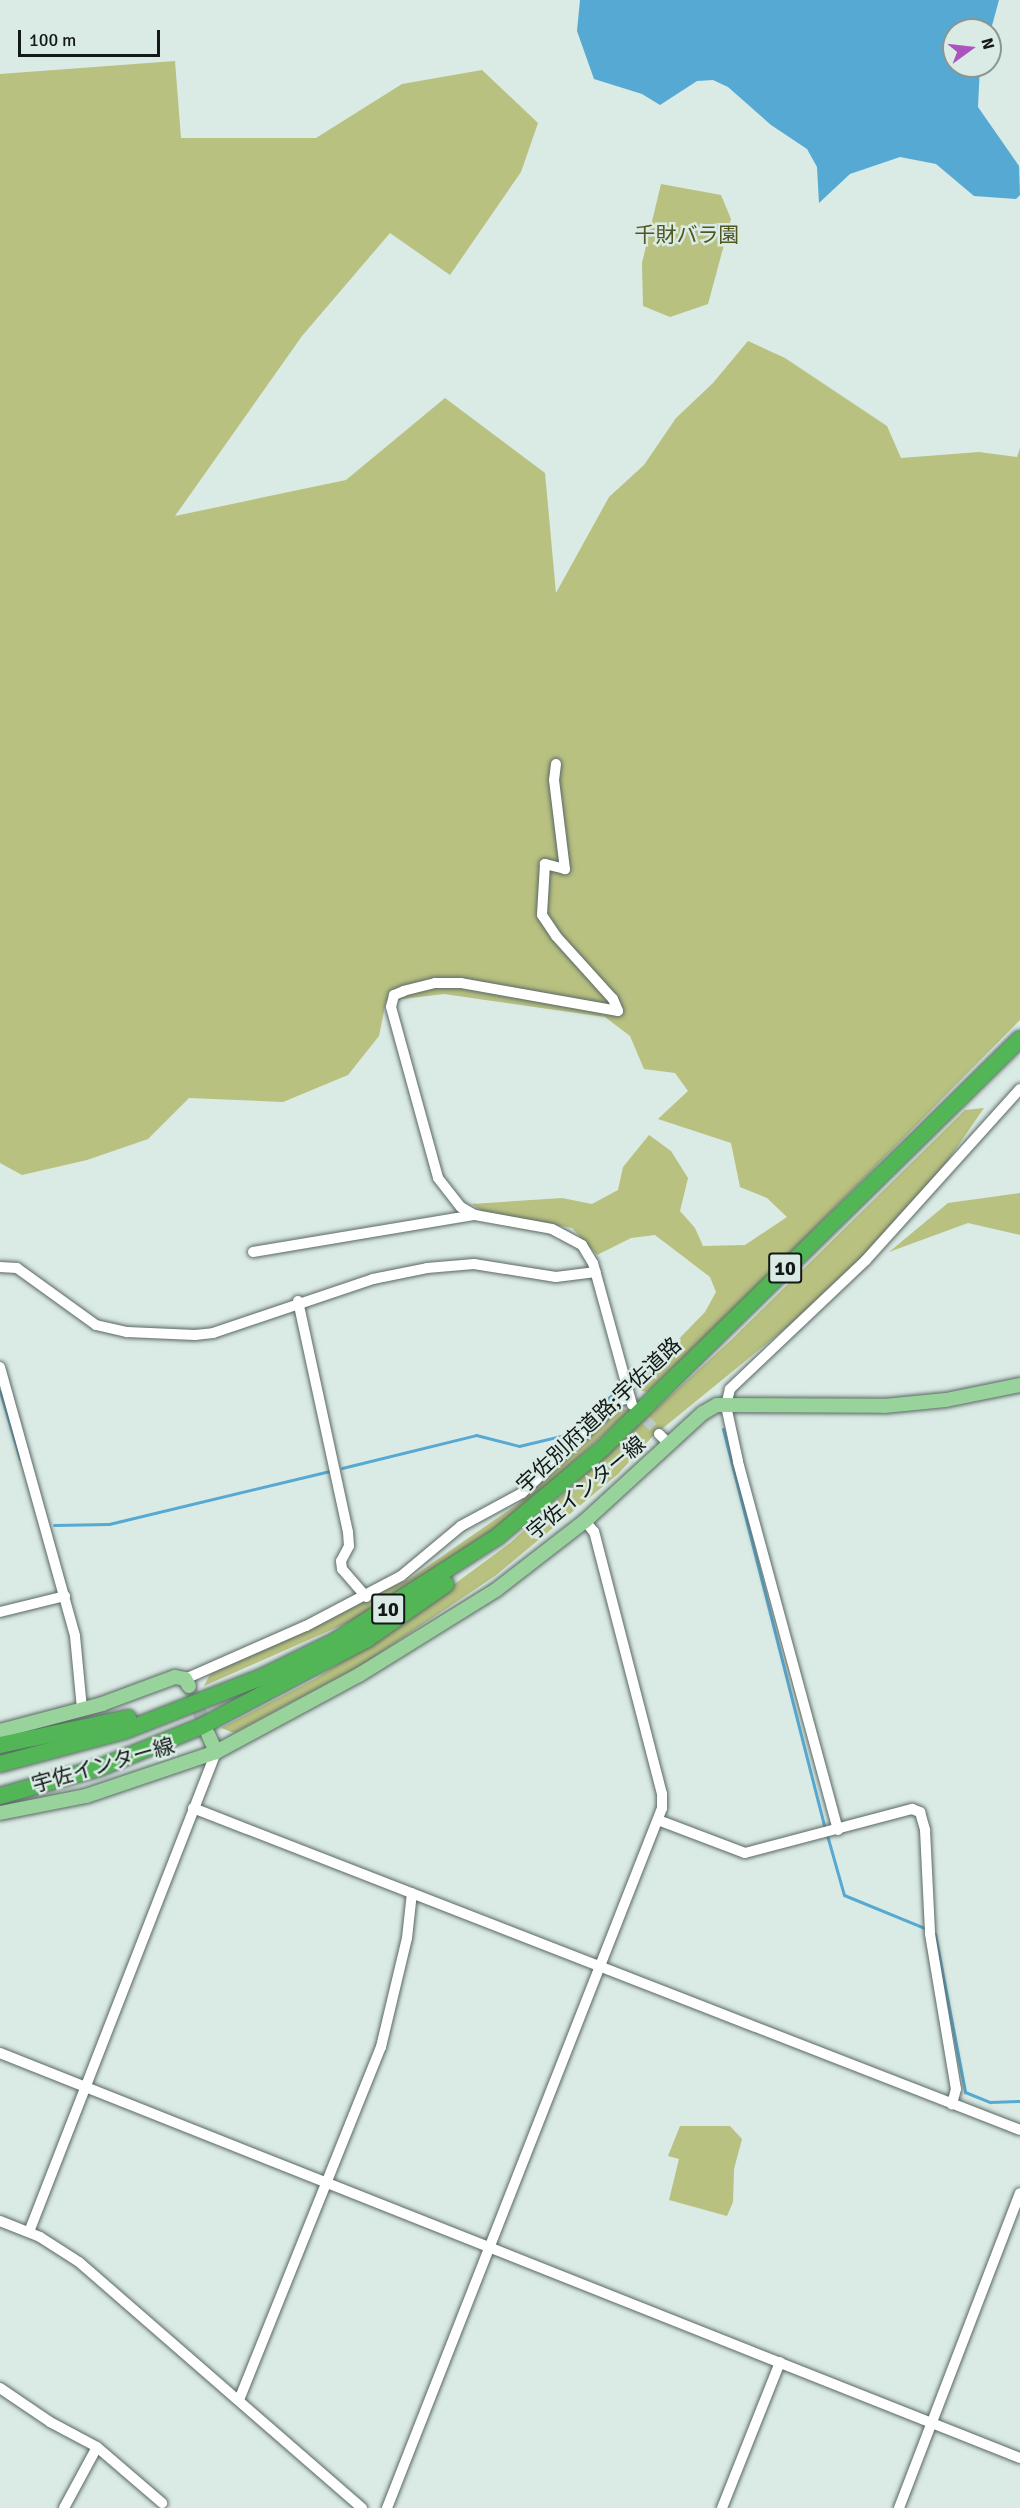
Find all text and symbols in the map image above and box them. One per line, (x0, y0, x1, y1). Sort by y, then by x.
scale bar (21, 18, 164, 56)
north arrow (942, 18, 1002, 78)
text: 100 m (29, 29, 76, 51)
text: N (976, 36, 999, 52)
park label: 千財バラ園 (635, 222, 739, 248)
road number: 10 (767, 1251, 803, 1285)
street label: 宇佐別府道路;宇佐道路 (512, 1332, 686, 1498)
street label: 宇佐インター線 (522, 1431, 650, 1545)
road number: 10 (370, 1592, 406, 1626)
street label: 宇佐インター線 (29, 1733, 177, 1797)

